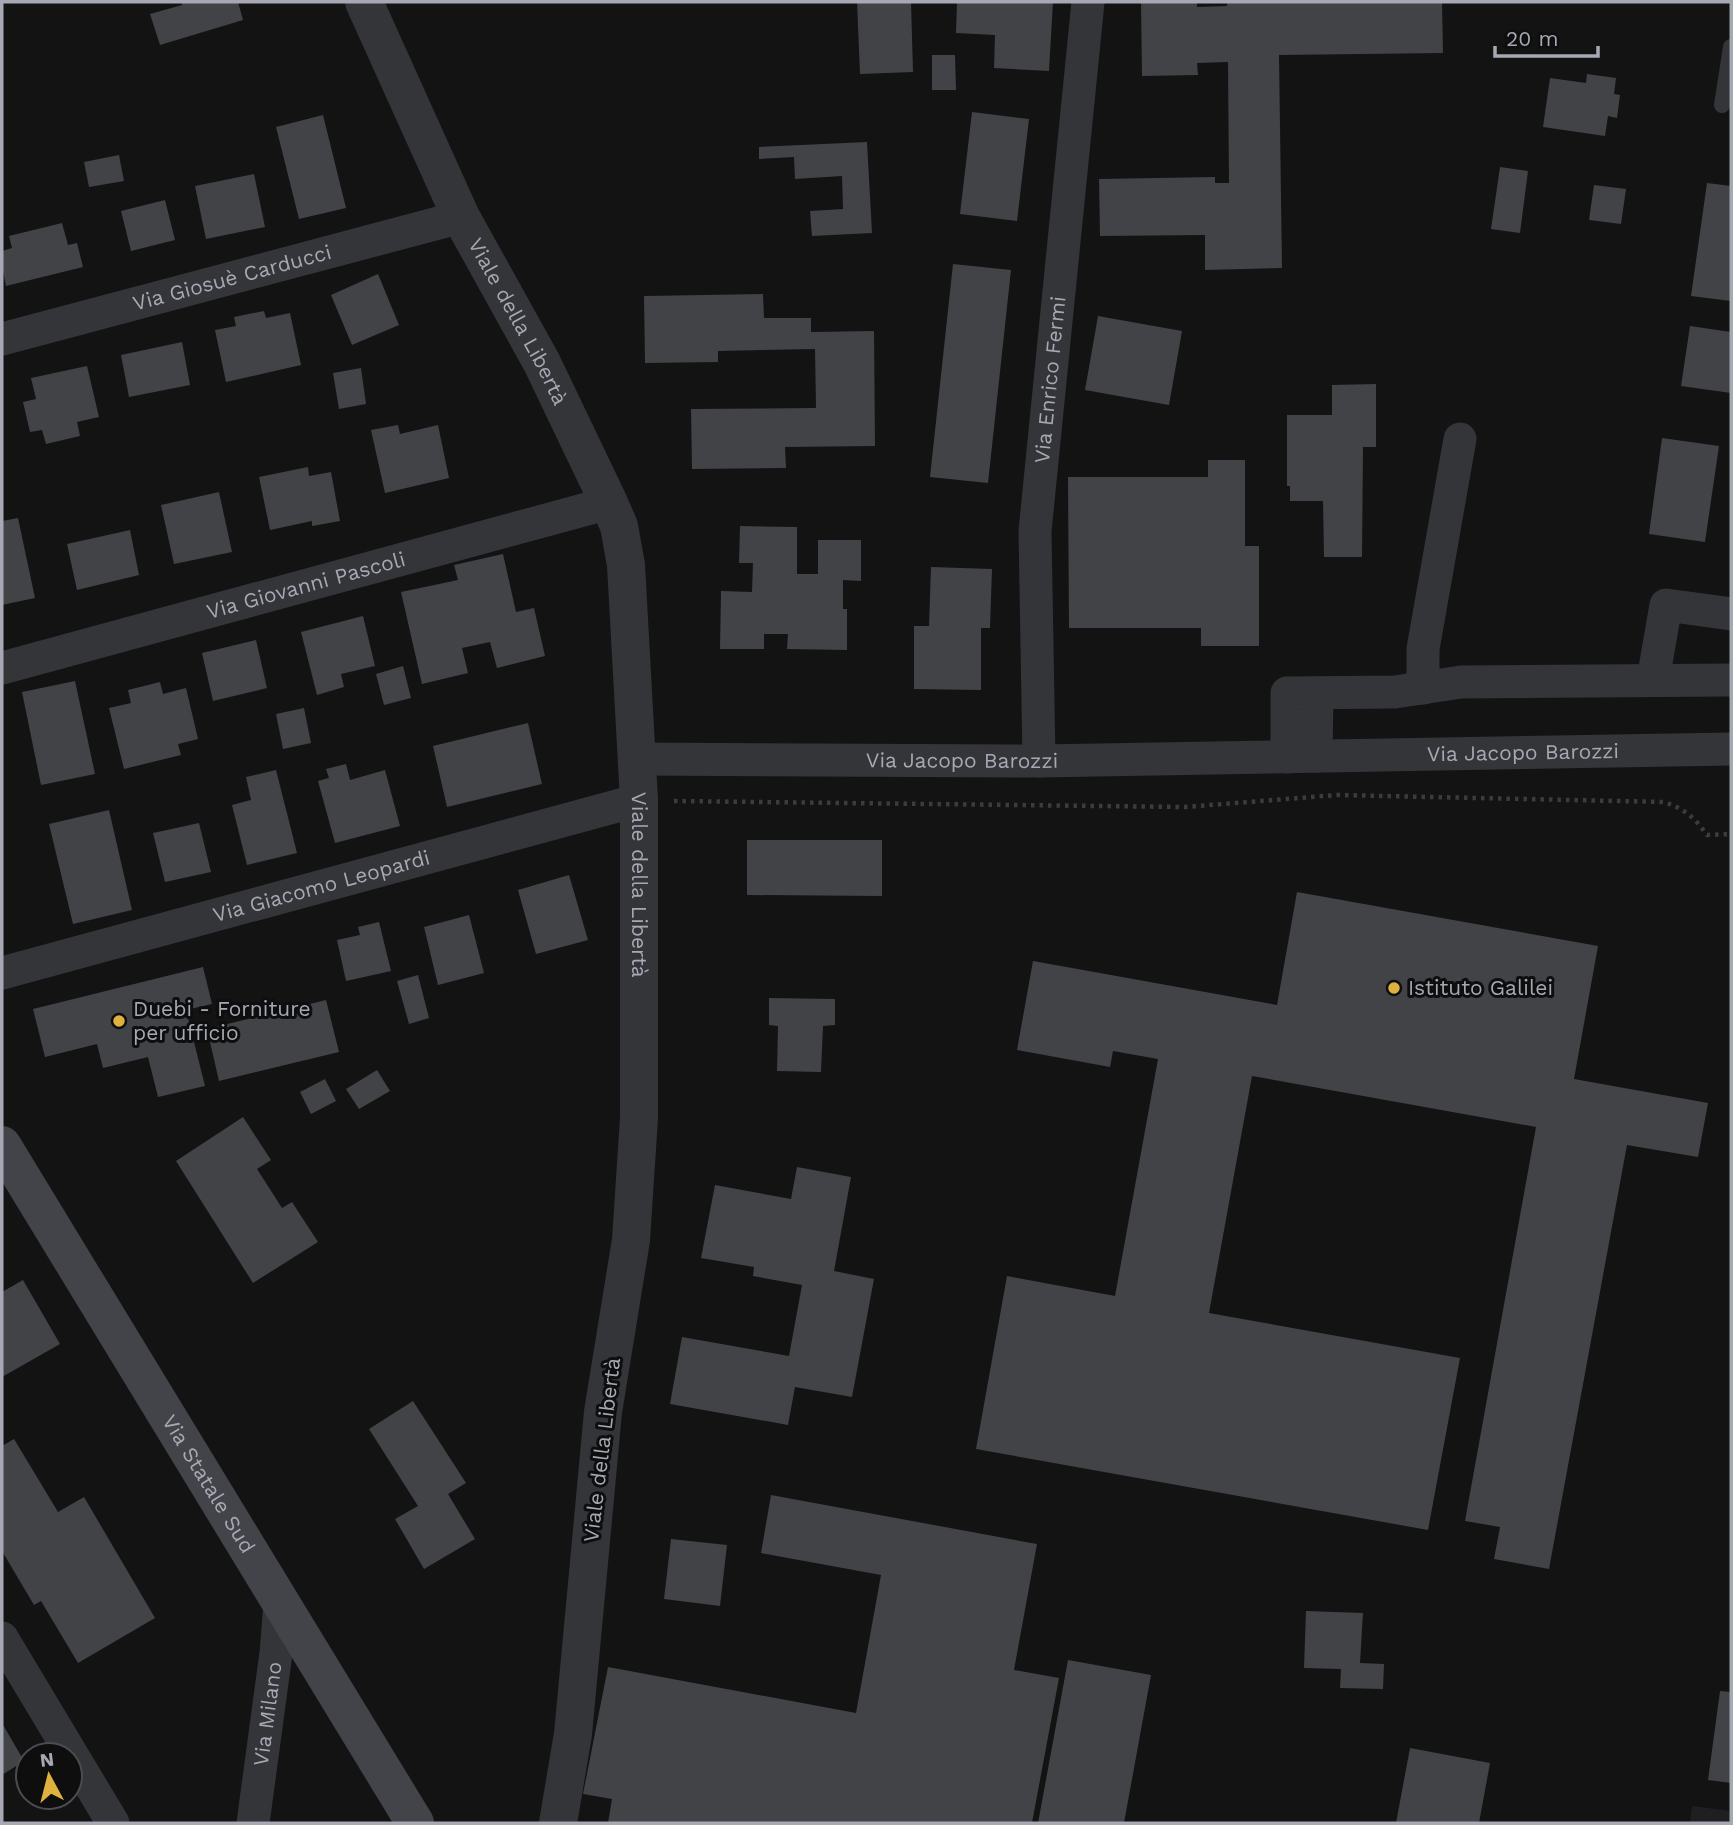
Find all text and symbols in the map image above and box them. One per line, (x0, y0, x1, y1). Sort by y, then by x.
scale bar (1495, 14, 1598, 58)
text: 20 m (1506, 26, 1558, 51)
street label: Viale della Libertà (463, 234, 573, 409)
street label: Via Giosuè Carducci (130, 239, 334, 316)
street label: Via Enrico Fermi (1029, 295, 1070, 465)
street label: Via Giovanni Pascoli (204, 546, 408, 624)
street label: Via Jacopo Barozzi (1427, 738, 1619, 766)
street label: Via Jacopo Barozzi (866, 747, 1058, 773)
street label: Viale della Libertà (627, 791, 652, 978)
street label: Via Giacomo Leopardi (210, 844, 433, 927)
place label: Istituto Galilei (1408, 975, 1553, 1000)
marker: Istituto Galilei (1386, 980, 1402, 996)
place label: Duebi - Forniture per ufficio (133, 996, 311, 1045)
marker: Duebi - Forniture per ufficio (111, 1013, 127, 1029)
street label: Viale della Libertà (578, 1356, 625, 1544)
street label: Via Statale Sud (157, 1410, 261, 1558)
street label: Via Milano (248, 1660, 287, 1768)
north arrow (14, 1741, 84, 1811)
text: N (39, 1747, 55, 1772)

